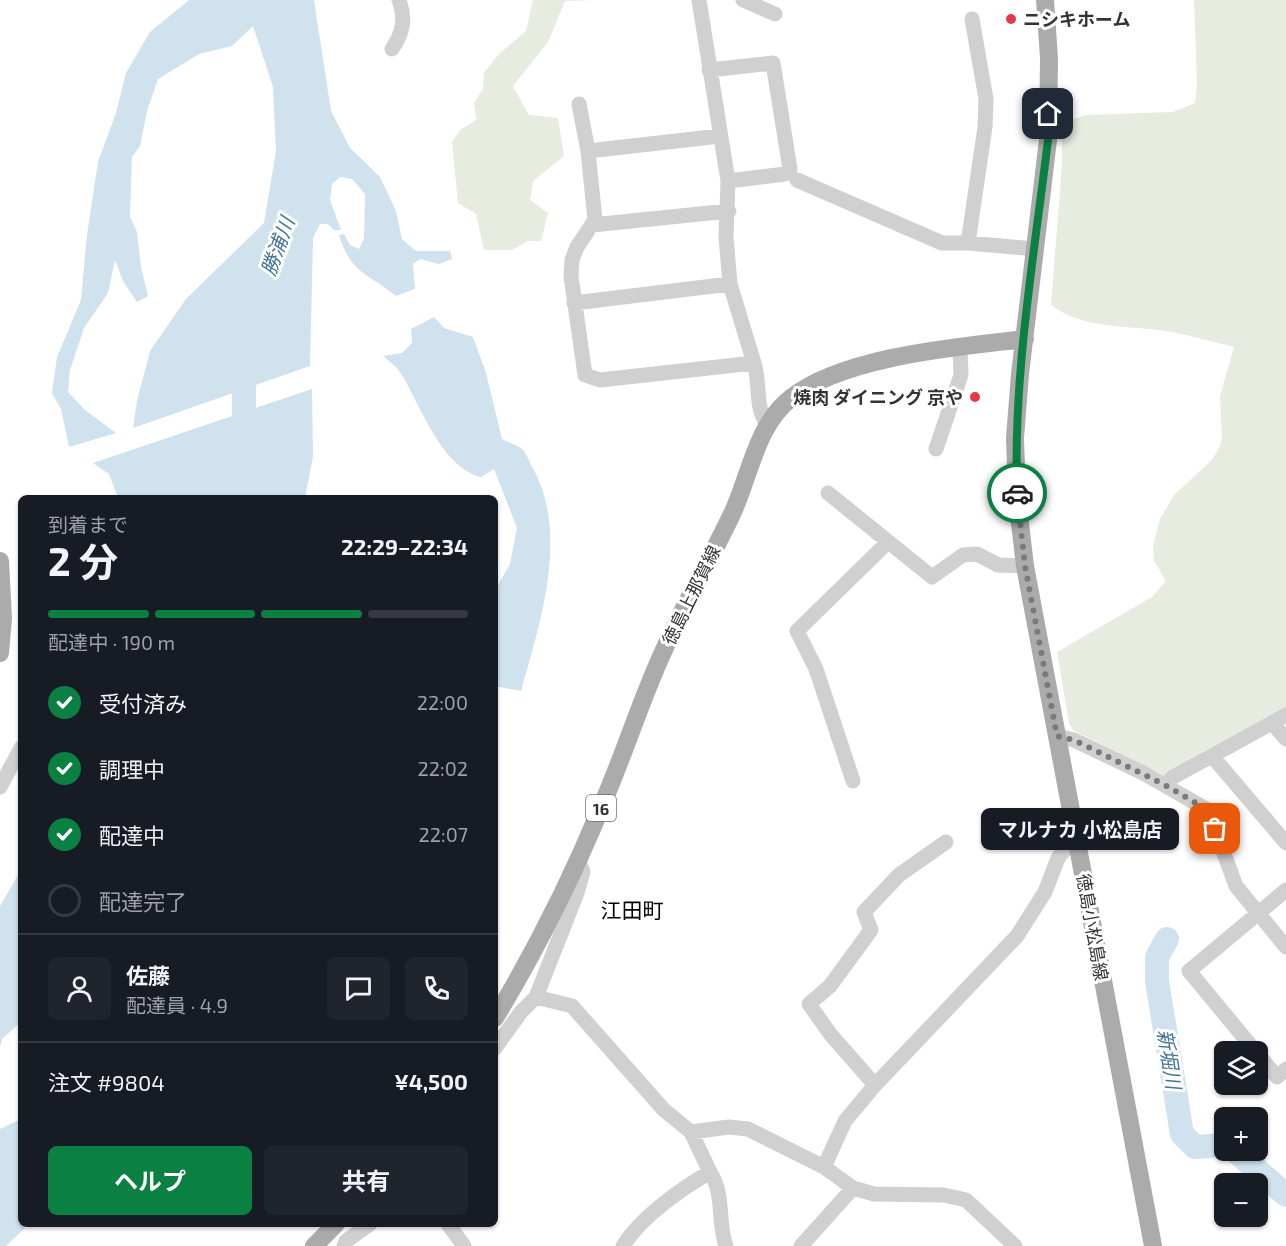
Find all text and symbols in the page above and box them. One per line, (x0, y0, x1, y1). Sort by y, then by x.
place label: ニシキホーム (1023, 8, 1130, 30)
marker: ニシキホーム (1004, 12, 1018, 26)
pin (1022, 88, 1073, 139)
icon: home (1031, 97, 1064, 130)
water label: 勝浦川 (255, 212, 299, 278)
place label: 焼肉 ダイニング 京や (793, 386, 963, 408)
marker: 焼肉 ダイニング 京や (968, 390, 982, 404)
courier (987, 463, 1047, 523)
icon: car (1001, 477, 1034, 510)
text: 到着まで (48, 512, 128, 536)
text: 22:29–22:34 (341, 533, 468, 559)
text: 2 分 (48, 537, 118, 584)
street label: 徳島上那賀線 (657, 542, 725, 648)
text: 配達中 · 190 m (48, 630, 175, 654)
icon: check (48, 686, 81, 719)
text: 受付済み (99, 690, 187, 716)
text: 22:00 (417, 690, 468, 714)
icon: check (48, 752, 81, 785)
text: 調理中 (99, 756, 165, 782)
text: 22:02 (418, 756, 468, 780)
road number: 16 (586, 795, 616, 821)
pin (1189, 803, 1240, 854)
callout: マルナカ 小松島店 (981, 808, 1179, 850)
icon: bag (1198, 812, 1231, 845)
text: マルナカ 小松島店 (998, 817, 1162, 841)
icon: check (48, 818, 81, 851)
text: 配達中 (99, 822, 165, 848)
text: 22:07 (419, 822, 468, 846)
street label: 徳島小松島線 (1073, 872, 1113, 982)
text: 配達完了 (99, 888, 187, 914)
district label: 江田町 (601, 897, 664, 922)
button: person (48, 957, 111, 1020)
button: chat (327, 957, 390, 1020)
button: phone (405, 957, 468, 1020)
text: 佐藤 (126, 962, 170, 988)
text: 配達員 · 4.9 (126, 993, 228, 1017)
water label: 新堀川 (1153, 1027, 1187, 1092)
map controls (1214, 1041, 1268, 1227)
button: layers (1214, 1041, 1268, 1095)
text: ¥4,500 (394, 1068, 468, 1094)
text: 注文 #9804 (48, 1069, 165, 1095)
button: + (1214, 1107, 1268, 1161)
button: ヘルプ (48, 1146, 252, 1215)
button: 共有 (264, 1146, 468, 1215)
button: − (1214, 1173, 1268, 1227)

